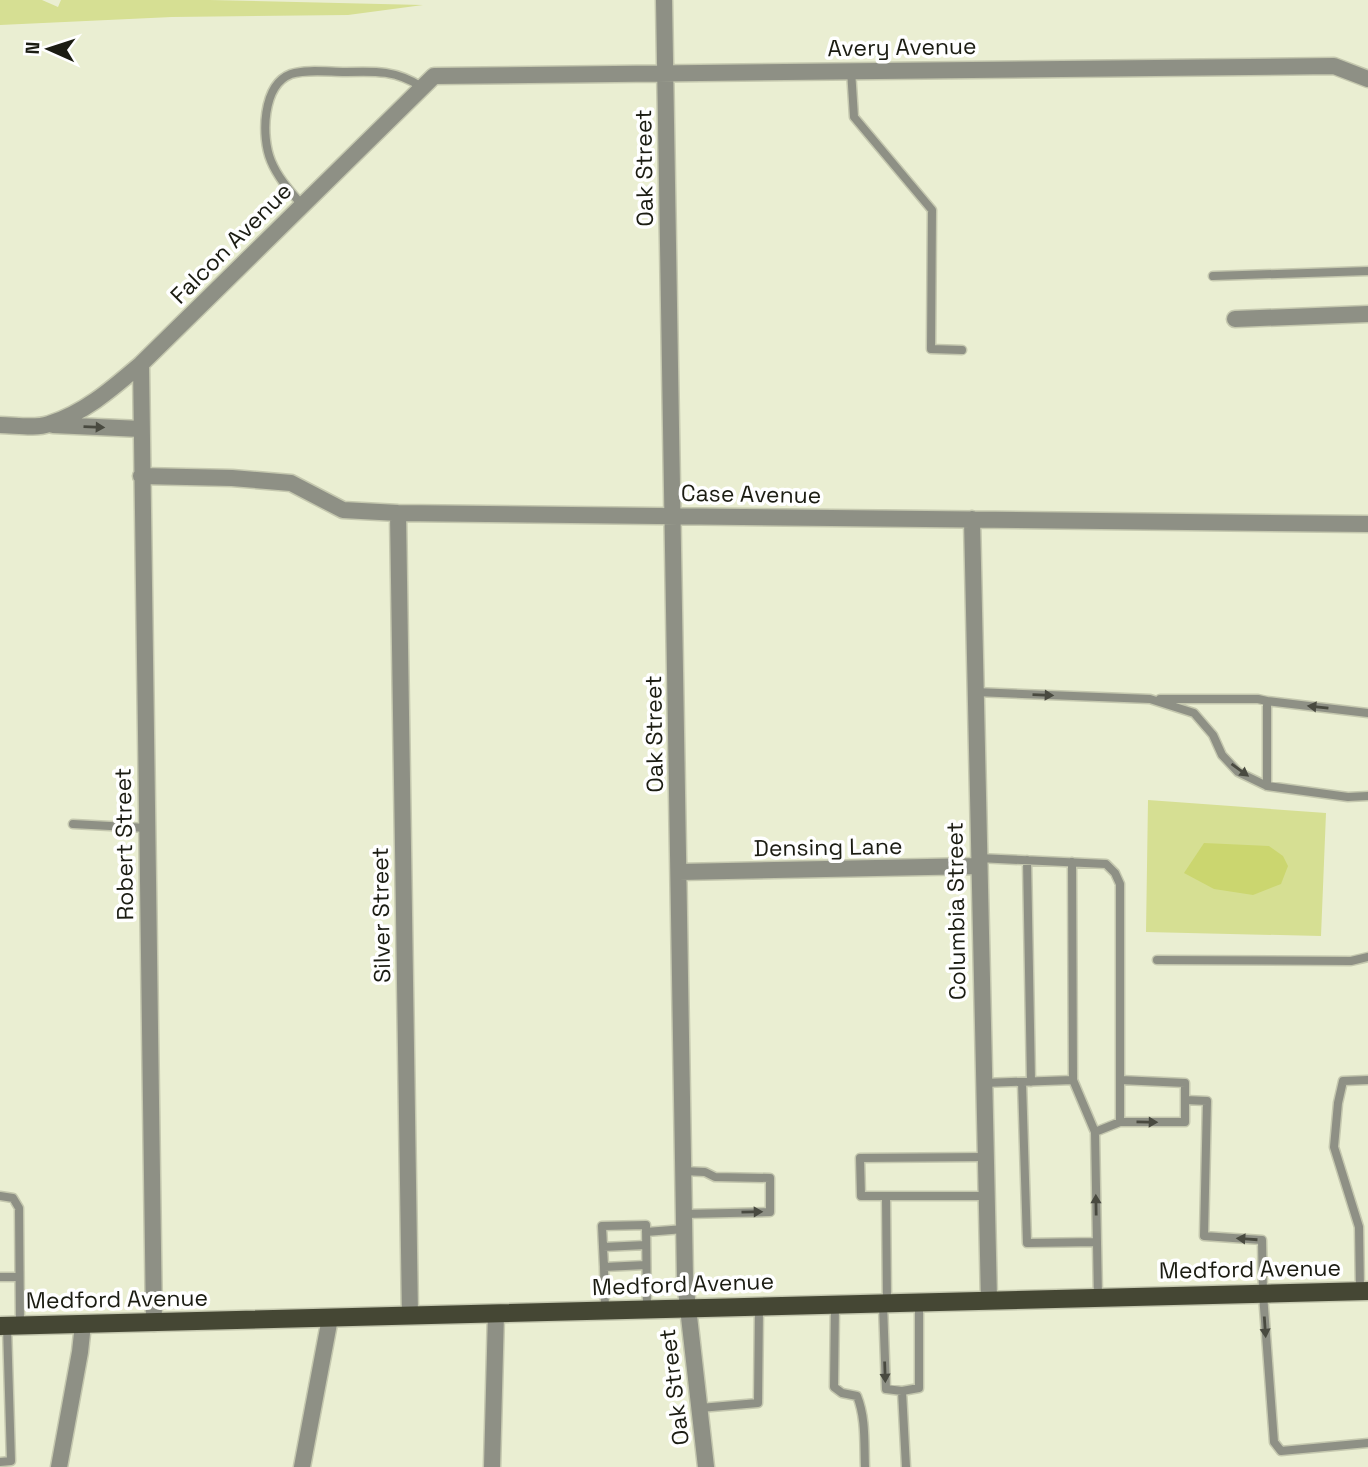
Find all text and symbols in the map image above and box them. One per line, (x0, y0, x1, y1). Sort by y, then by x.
north arrow (14, 14, 84, 84)
street label: Avery Avenue (827, 31, 977, 63)
text: N (20, 41, 45, 55)
street label: Oak Street (628, 109, 660, 227)
street label: Falcon Avenue (164, 176, 298, 310)
one-way arrow (83, 421, 105, 433)
street label: Case Avenue (681, 478, 821, 510)
street label: Oak Street (638, 675, 670, 793)
one-way arrow (1032, 689, 1054, 700)
one-way arrow (1306, 701, 1328, 712)
one-way arrow (1230, 763, 1248, 778)
street label: Robert Street (108, 767, 140, 921)
street label: Columbia Street (939, 822, 973, 1000)
street label: Densing Lane (753, 831, 903, 863)
street label: Silver Street (365, 847, 397, 983)
one-way arrow (1136, 1116, 1158, 1128)
one-way arrow (1090, 1194, 1102, 1216)
one-way arrow (741, 1206, 763, 1218)
one-way arrow (1236, 1233, 1258, 1244)
street label: Medford Avenue (1159, 1252, 1341, 1286)
street label: Medford Avenue (592, 1266, 774, 1302)
street label: Medford Avenue (26, 1282, 208, 1316)
one-way arrow (1260, 1316, 1271, 1338)
street label: Oak Street (652, 1327, 696, 1447)
one-way arrow (880, 1361, 891, 1383)

